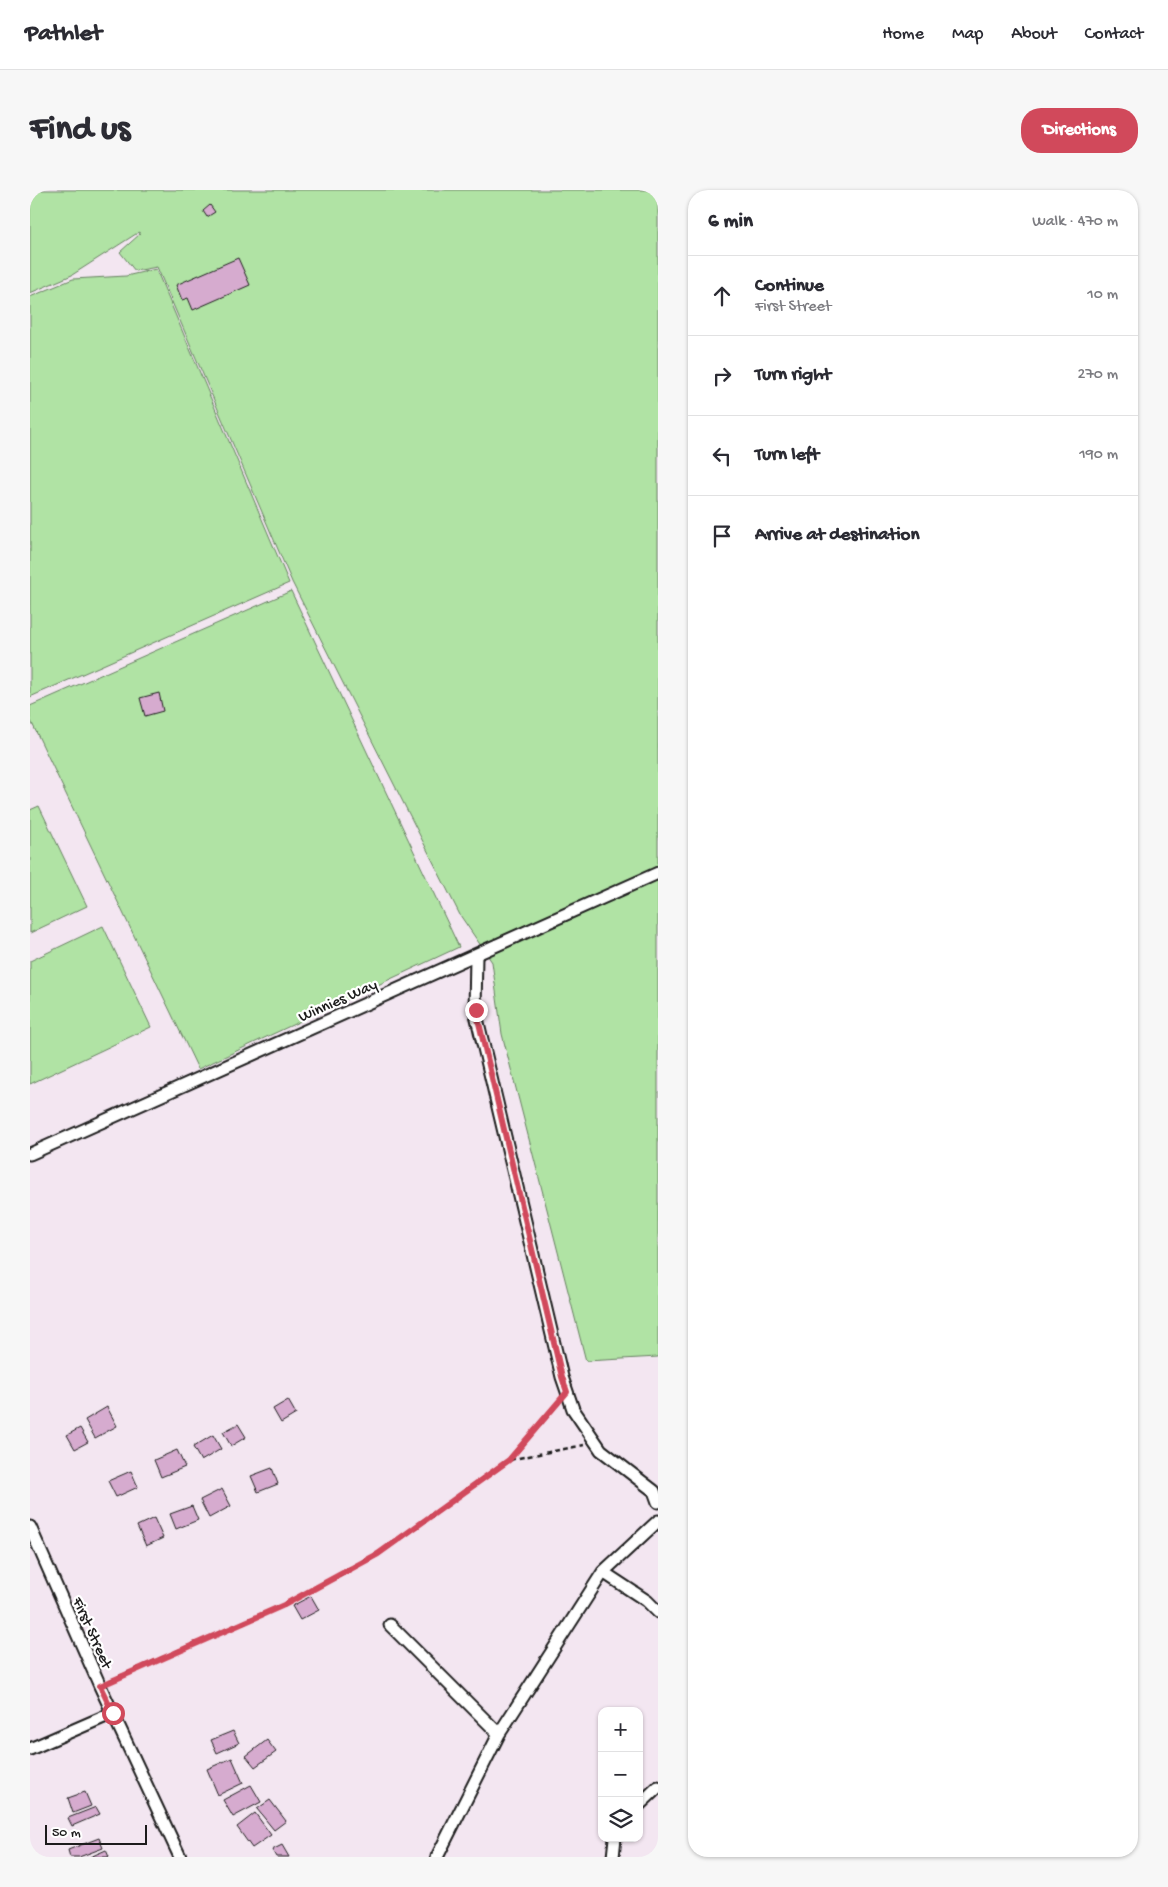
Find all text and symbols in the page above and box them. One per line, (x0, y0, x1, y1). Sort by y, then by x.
text: Pathlet (25, 20, 102, 49)
text: Home (882, 24, 924, 45)
text: Map (952, 24, 983, 45)
text: About (1011, 24, 1057, 45)
text: Contact (1085, 24, 1143, 45)
button: Directions (1021, 108, 1138, 153)
text: Find us (30, 110, 130, 151)
text: 6 min (708, 210, 753, 235)
text: Walk · 470 m (1032, 213, 1118, 232)
text: Continue (755, 275, 824, 298)
icon: ahead (708, 282, 736, 310)
text: 10 m (1087, 286, 1118, 305)
text: First Street (755, 298, 831, 317)
icon: right (708, 362, 736, 390)
text: Turn right (755, 364, 831, 387)
text: 270 m (1078, 366, 1118, 385)
icon: left (708, 442, 736, 470)
text: Turn left (755, 444, 819, 467)
text: 190 m (1079, 446, 1118, 465)
icon: arrive (708, 522, 736, 550)
text: Arrive at destination (755, 524, 919, 547)
street label: Winnies Way (296, 976, 381, 1028)
route end (465, 999, 488, 1022)
street label: First Street (66, 1594, 116, 1673)
route start (102, 1702, 125, 1725)
map controls (598, 1707, 643, 1842)
button: + (598, 1707, 643, 1752)
button: − (598, 1752, 643, 1797)
button: layers (598, 1797, 643, 1842)
scale bar (45, 1822, 148, 1845)
text: 50 m (52, 1825, 81, 1842)

